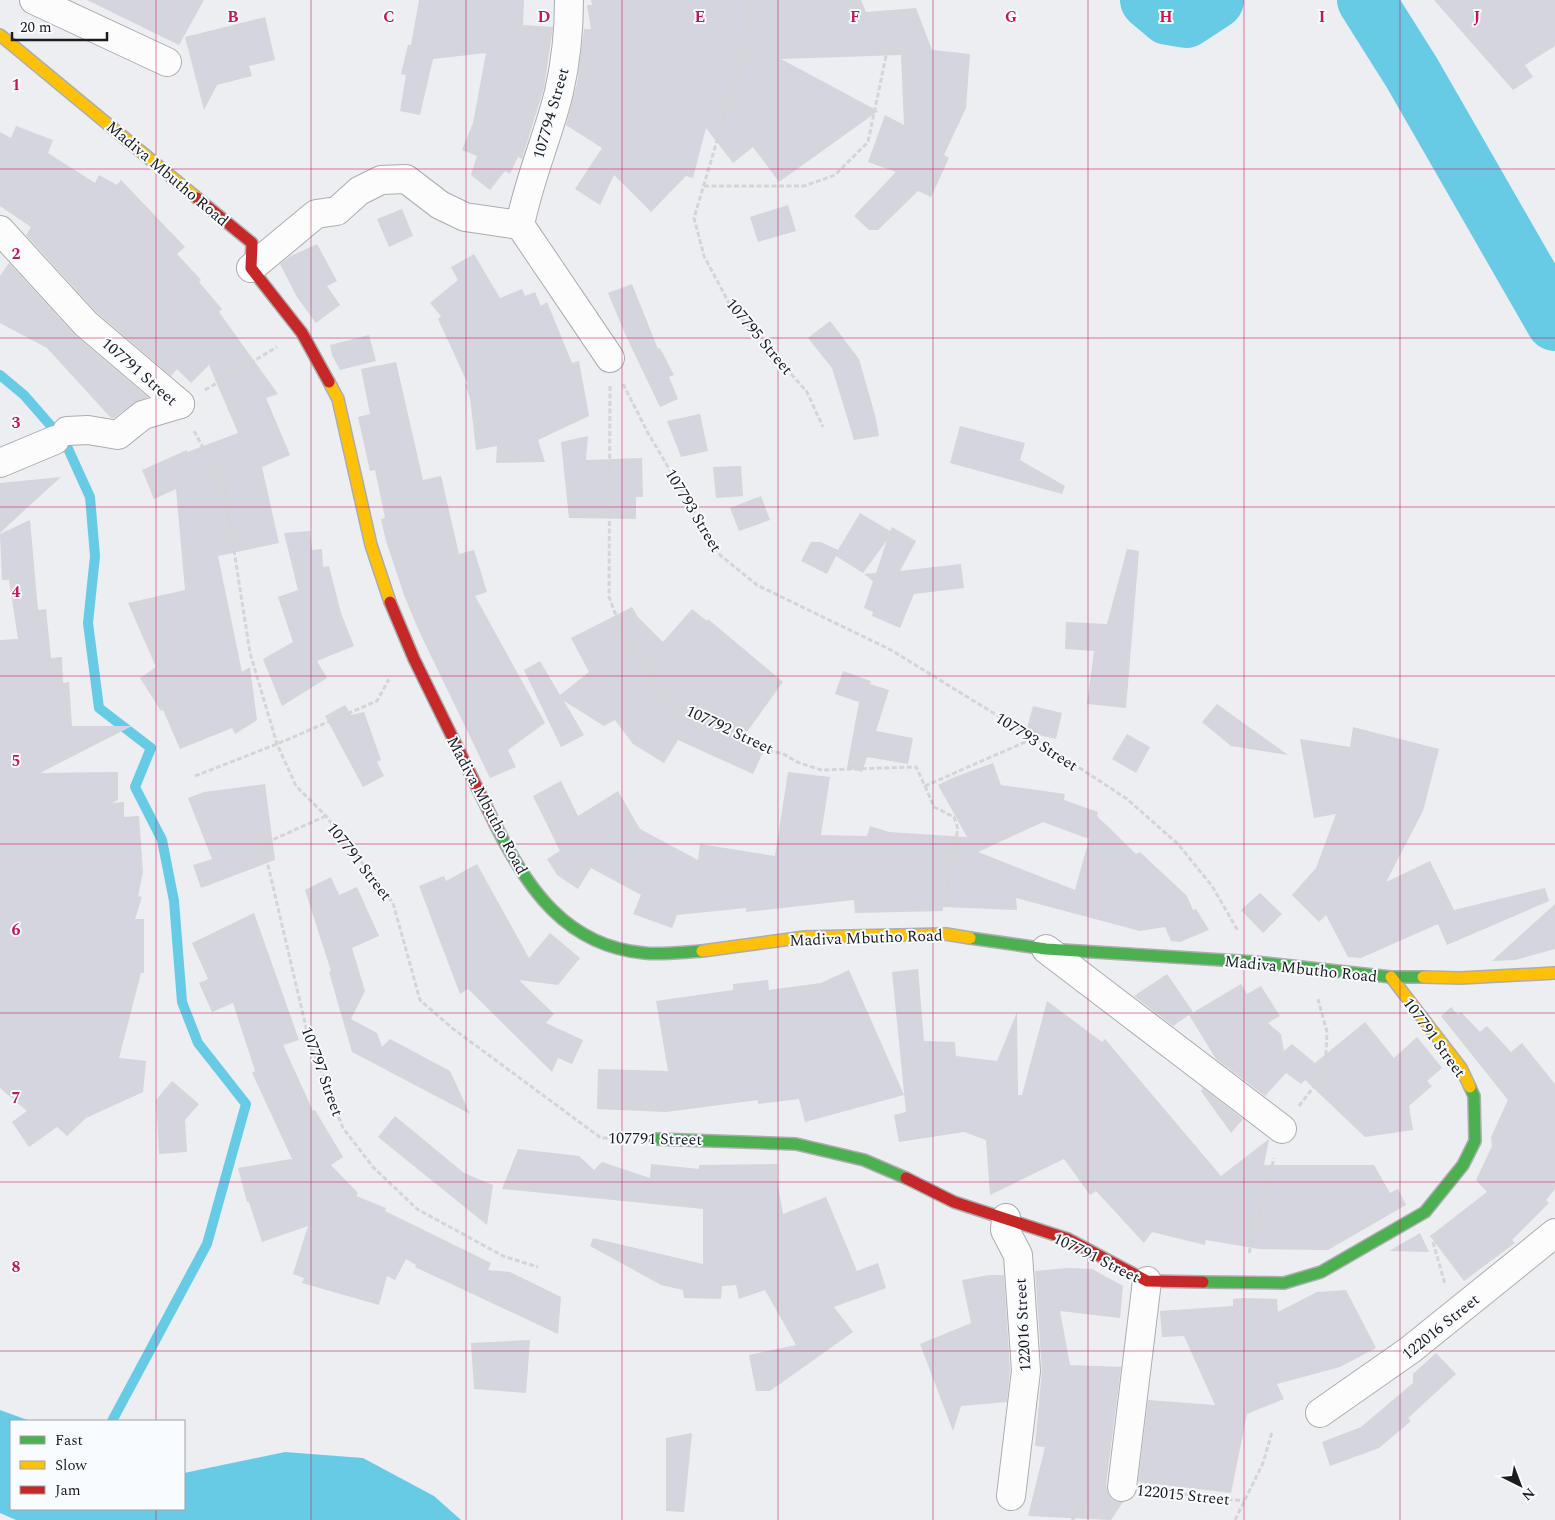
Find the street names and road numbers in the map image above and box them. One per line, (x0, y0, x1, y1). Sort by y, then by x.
street label: 107794 Street (526, 64, 576, 162)
street label: Madiva Mbutho Road (101, 115, 234, 232)
street label: 107795 Street (720, 293, 799, 381)
street label: 107791 Street (96, 332, 183, 412)
street label: 107793 Street (659, 464, 728, 557)
street label: 107792 Street (682, 699, 778, 761)
street label: 107793 Street (991, 706, 1083, 778)
street label: Madiva Mbutho Road (440, 732, 534, 879)
street label: 107791 Street (321, 817, 398, 906)
street label: Madiva Mbutho Road (789, 923, 943, 953)
street label: Madiva Mbutho Road (1223, 949, 1379, 989)
street label: 107791 Street (1397, 993, 1472, 1083)
street label: 107797 Street (295, 1023, 350, 1120)
street label: 107791 Street (608, 1126, 703, 1152)
street label: 107791 Street (1049, 1227, 1144, 1289)
street label: 122016 Street (1009, 1277, 1037, 1373)
street label: 122016 Street (1397, 1288, 1485, 1366)
street label: 122015 Street (1135, 1478, 1231, 1512)

